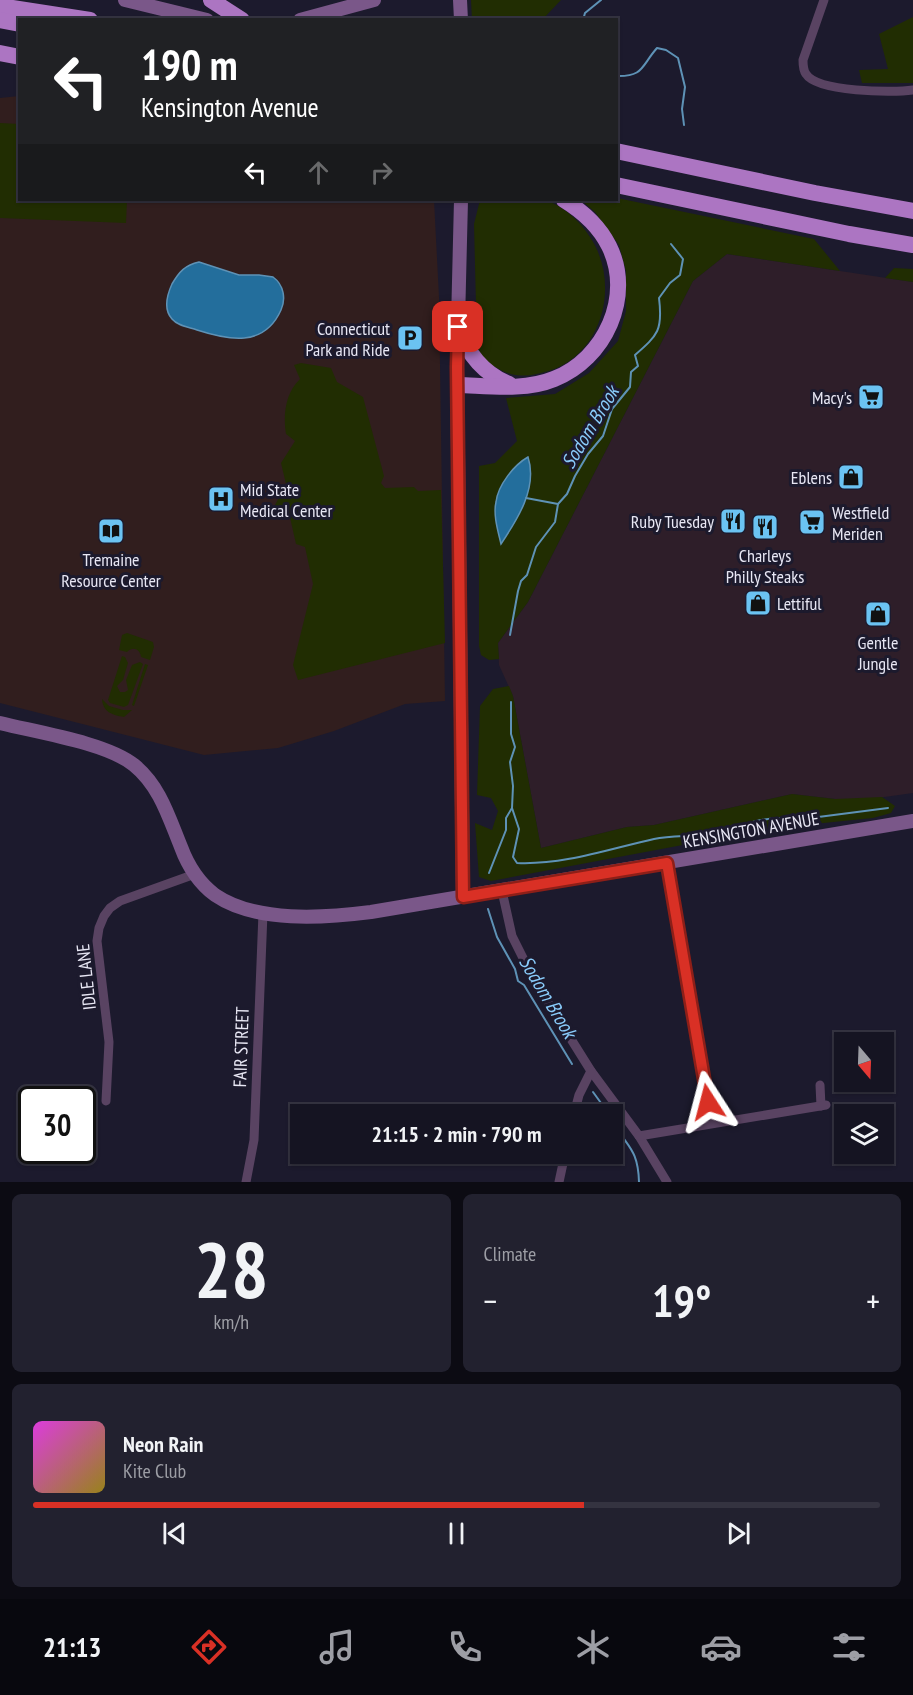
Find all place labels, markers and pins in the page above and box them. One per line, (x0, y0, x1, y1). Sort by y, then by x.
pin (432, 301, 483, 352)
place label: Connecticut Park and Ride (305, 317, 390, 361)
parking icon: Connecticut Park and Ride (395, 323, 425, 353)
supermarket icon: Macy's (856, 382, 886, 412)
place label: Macy's (812, 386, 852, 409)
shop icon: Eblens (836, 462, 866, 492)
place label: Eblens (791, 466, 832, 489)
place label: Mid State Medical Center (240, 478, 333, 522)
hospital icon: Mid State Medical Center (206, 484, 236, 514)
place label: Westfield Meriden (832, 501, 889, 545)
restaurant icon: Ruby Tuesday (718, 506, 748, 536)
supermarket icon: Westfield Meriden (797, 507, 827, 537)
place label: Ruby Tuesday (631, 510, 714, 533)
restaurant icon: Charleys Philly Steaks (750, 512, 780, 542)
library icon: Tremaine Resource Center (96, 516, 126, 546)
place label: Charleys Philly Steaks (726, 544, 804, 588)
place label: Tremaine Resource Center (61, 548, 161, 592)
shop icon: Lettiful (743, 588, 773, 618)
place label: Lettiful (777, 592, 822, 615)
shop icon: Gentle Jungle (863, 599, 893, 629)
place label: Gentle Jungle (857, 631, 898, 675)

